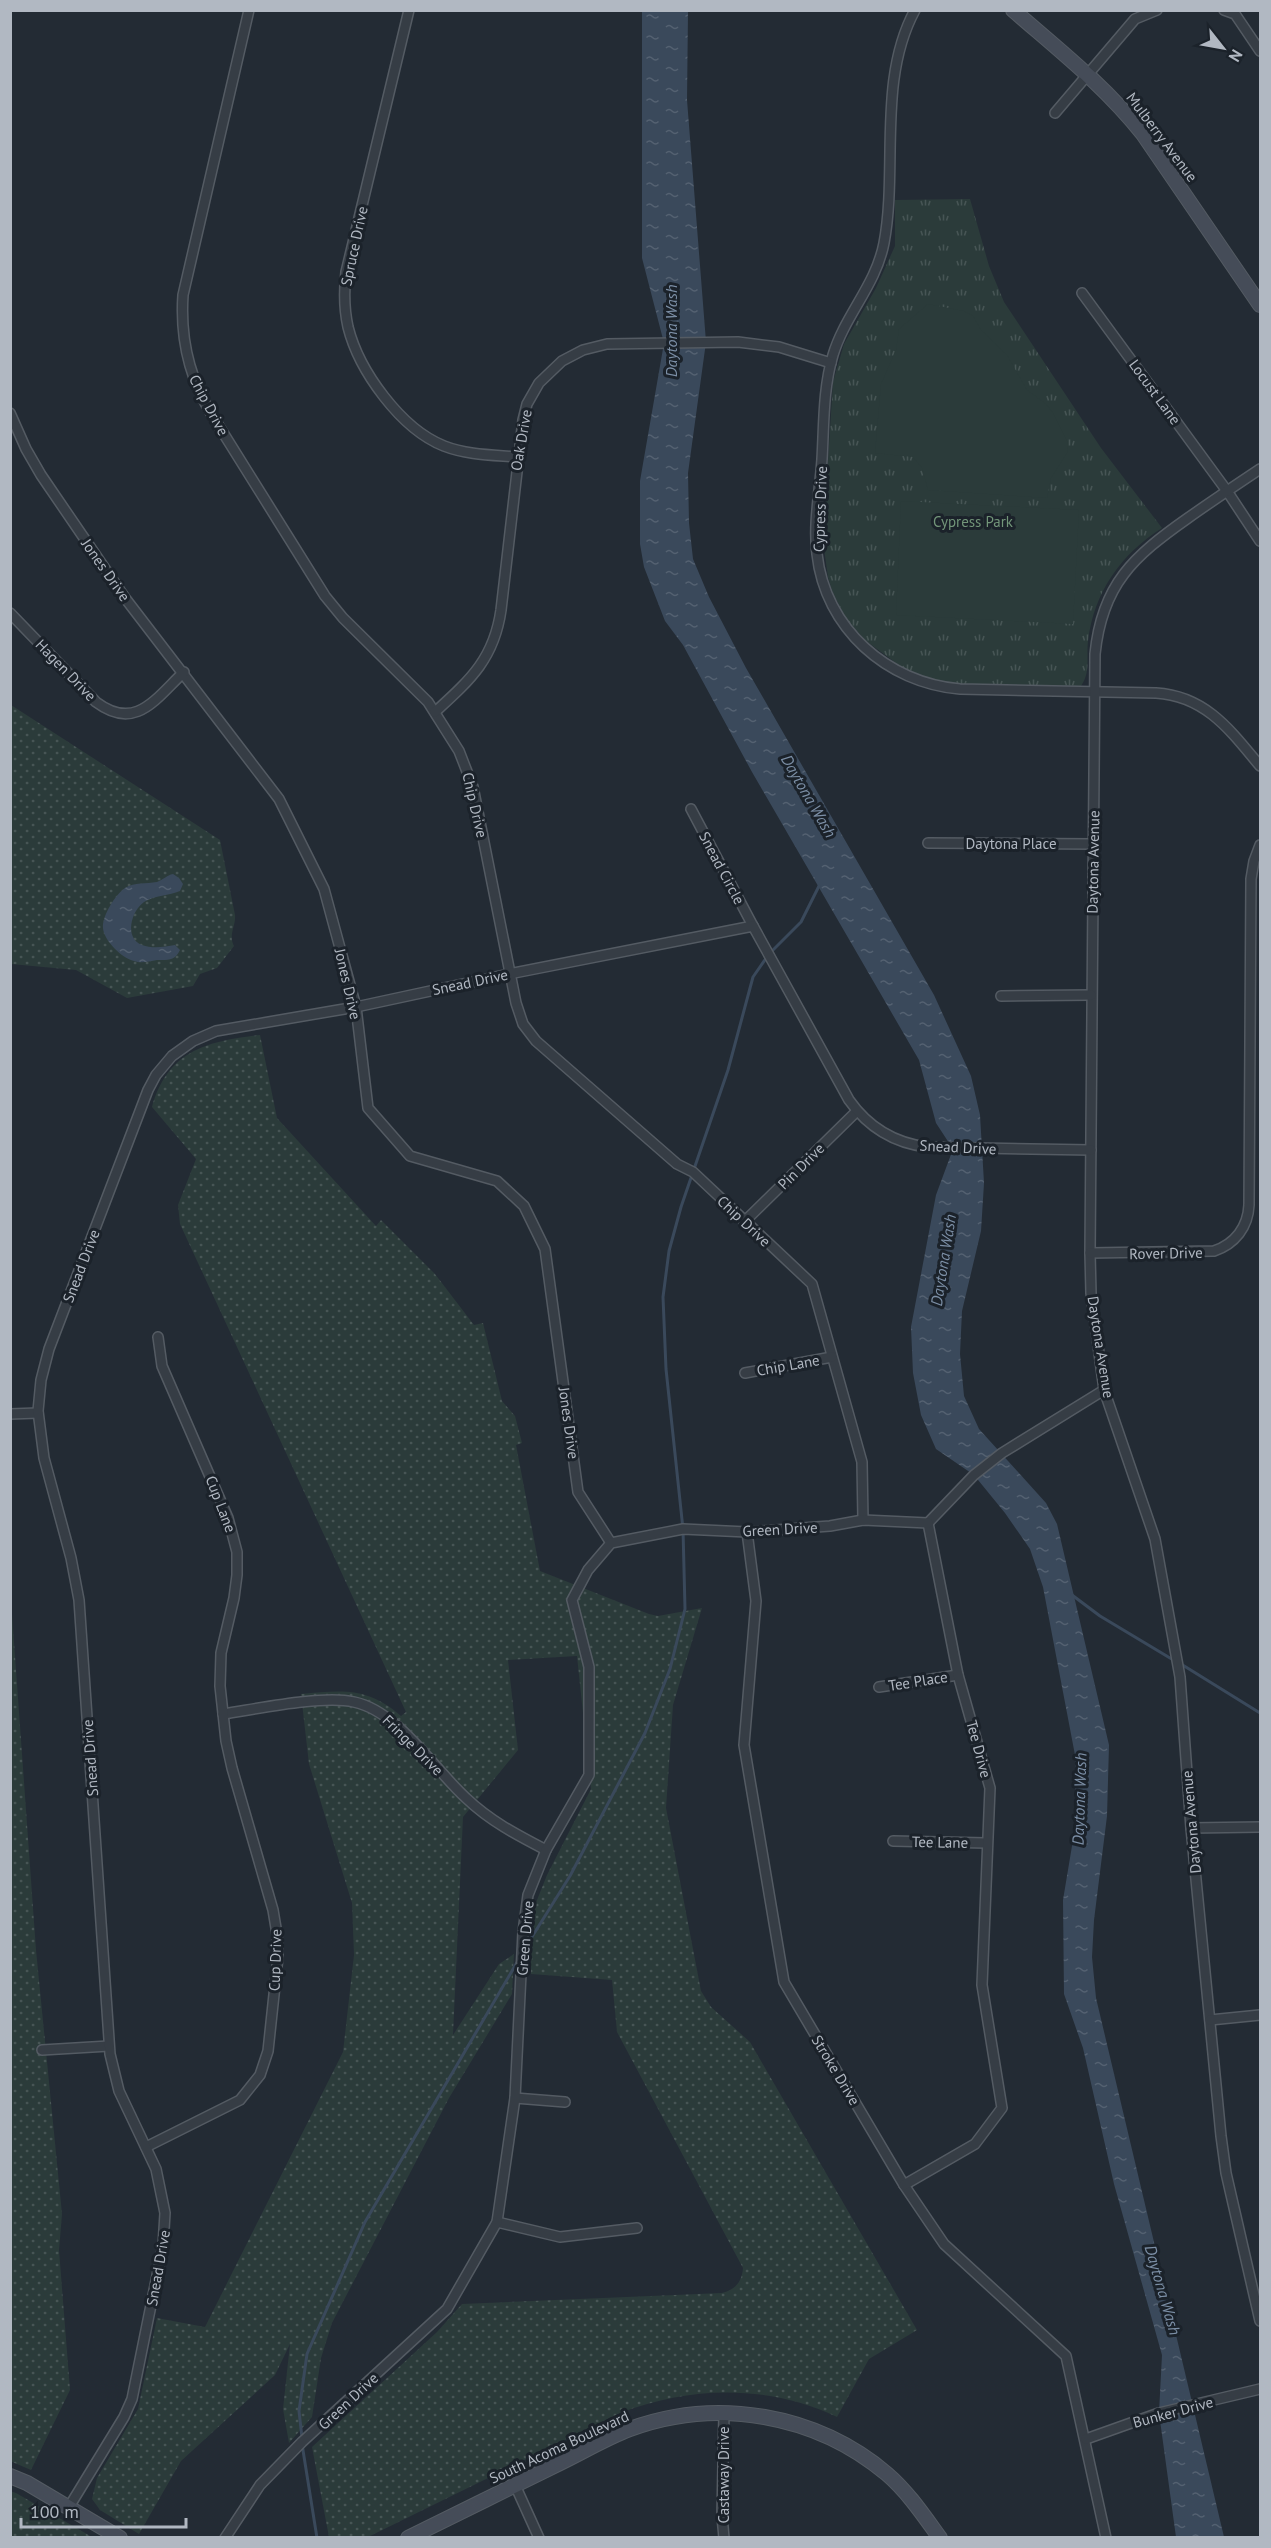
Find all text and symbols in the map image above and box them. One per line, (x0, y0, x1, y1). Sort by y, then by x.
north arrow (1193, 18, 1253, 78)
text: N (1225, 46, 1247, 65)
street label: Mulberry Avenue (1122, 89, 1202, 185)
street label: Spruce Drive (336, 204, 372, 288)
water label: Daytona Wash (661, 285, 681, 377)
street label: Locust Lane (1125, 356, 1185, 428)
street label: Chip Drive (185, 371, 233, 439)
street label: Oak Drive (506, 408, 536, 472)
street label: Cypress Drive (809, 466, 831, 552)
park label: Cypress Park (933, 512, 1014, 531)
street label: Jones Drive (77, 534, 134, 605)
street label: Hagen Drive (32, 635, 100, 705)
water label: Daytona Wash (777, 751, 841, 841)
street label: Chip Drive (458, 770, 492, 840)
street label: Daytona Avenue (1083, 810, 1103, 914)
street label: Snead Circle (695, 828, 749, 908)
street label: Daytona Place (965, 834, 1057, 853)
street label: Jones Drive (330, 946, 365, 1021)
street label: Snead Drive (430, 965, 510, 999)
street label: Snead Drive (919, 1136, 997, 1158)
street label: Pin Drive (774, 1139, 828, 1193)
street label: Chip Drive (713, 1191, 775, 1251)
water label: Daytona Wash (926, 1213, 960, 1307)
street label: Snead Drive (58, 1227, 104, 1305)
street label: Rover Drive (1129, 1243, 1203, 1263)
street label: Daytona Avenue (1084, 1295, 1118, 1399)
street label: Chip Lane (755, 1350, 821, 1380)
street label: Jones Drive (554, 1385, 583, 1460)
street label: Cup Lane (202, 1473, 240, 1535)
street label: Green Drive (742, 1518, 818, 1540)
street label: Tee Place (887, 1667, 949, 1695)
street label: Fringe Drive (379, 1711, 447, 1779)
street label: Tee Drive (962, 1718, 996, 1780)
street label: Snead Drive (78, 1719, 102, 1797)
water label: Daytona Wash (1067, 1752, 1091, 1846)
street label: Daytona Avenue (1177, 1770, 1205, 1874)
street label: Tee Lane (912, 1832, 968, 1852)
street label: Green Drive (512, 1900, 538, 1976)
street label: Cup Drive (264, 1929, 286, 1991)
street label: Stroke Drive (808, 2031, 864, 2109)
street label: Snead Drive (142, 2228, 174, 2308)
water label: Daytona Wash (1141, 2243, 1185, 2337)
street label: Green Drive (314, 2368, 382, 2434)
street label: Bunker Drive (1131, 2392, 1215, 2432)
street label: South Acoma Boulevard (486, 2406, 632, 2488)
street label: Castaway Drive (714, 2426, 733, 2524)
scale bar (21, 2491, 186, 2529)
text: 100 m (30, 2500, 79, 2523)

